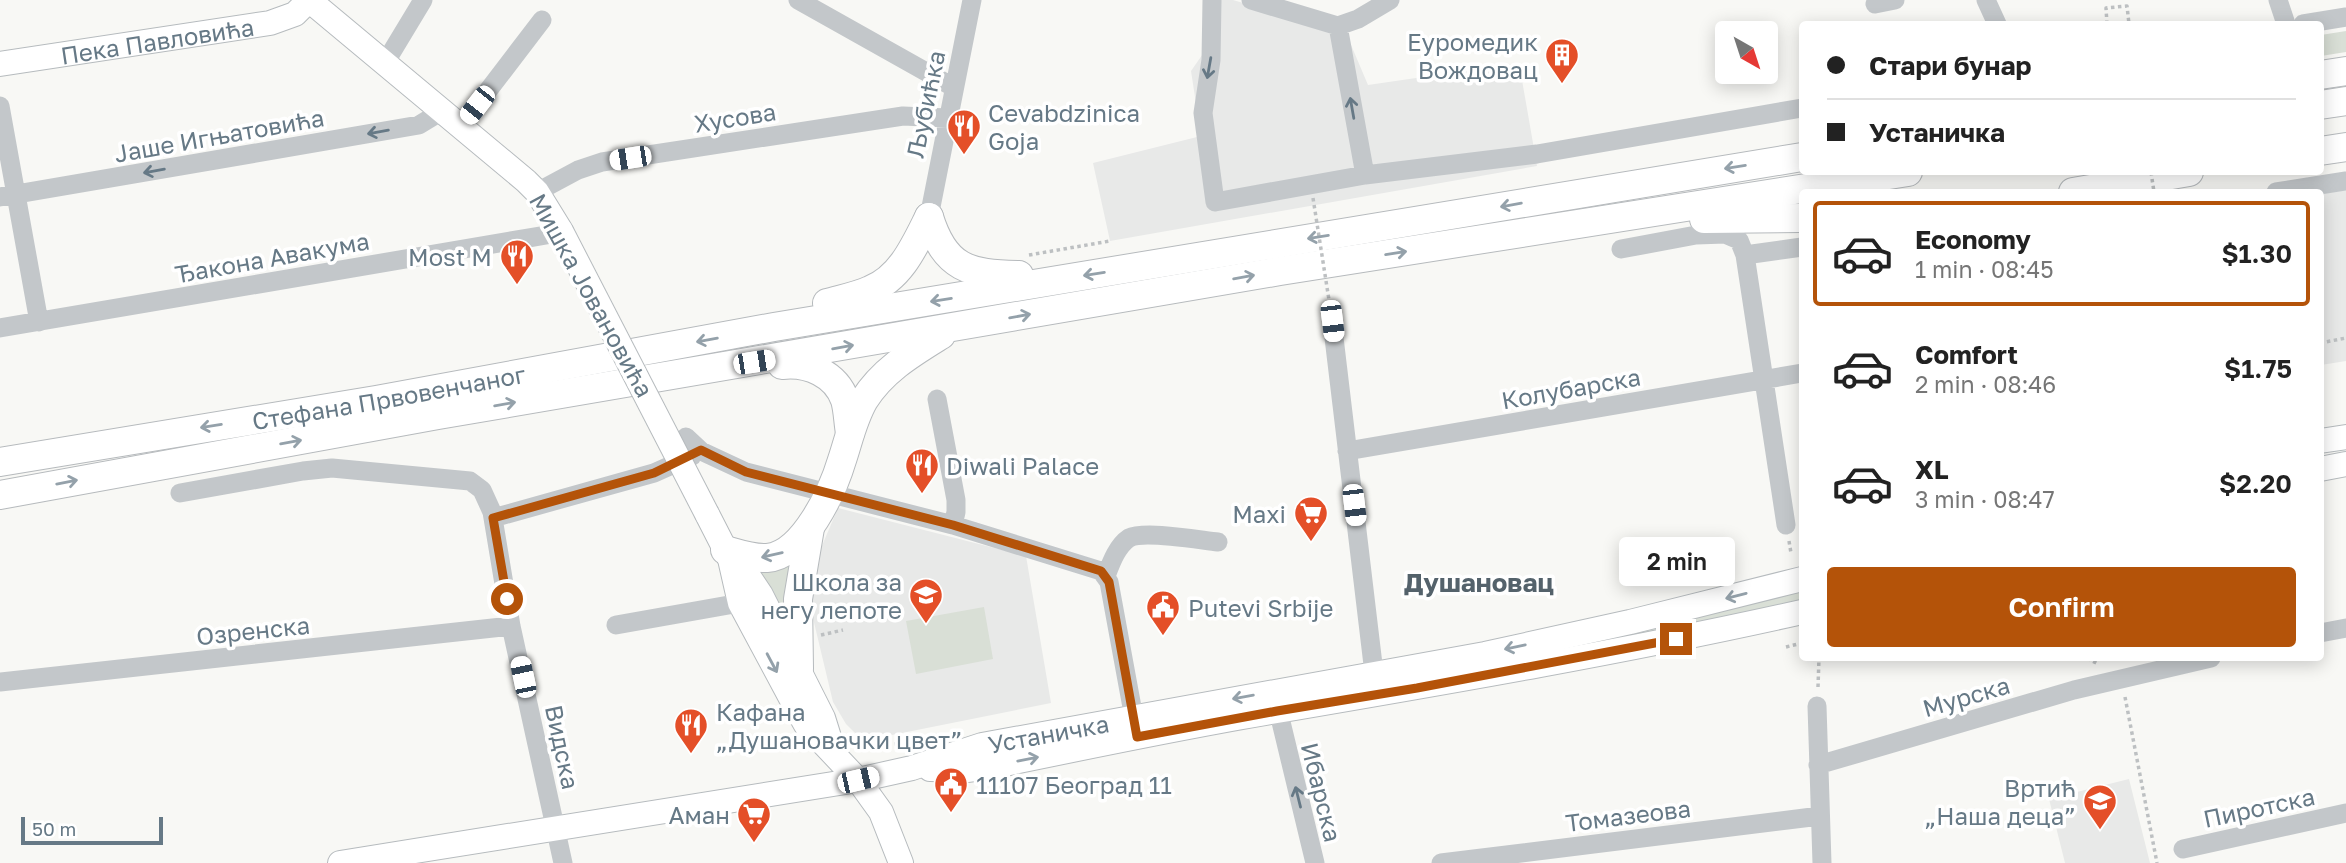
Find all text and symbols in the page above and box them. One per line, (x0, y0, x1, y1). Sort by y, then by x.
street label: Пека Павловића (58, 11, 256, 69)
north arrow (1715, 21, 1778, 84)
map controls (1715, 21, 1778, 84)
place label: Еуромедик Вождовац (1407, 27, 1538, 84)
building icon: Еуромедик Вождовац (1543, 36, 1581, 85)
street label: Љубићка (900, 48, 950, 160)
text: Стари бунар (1869, 50, 2032, 81)
one-way arrow (1202, 56, 1216, 79)
car (456, 82, 499, 128)
street label: Хусова (692, 96, 778, 138)
one-way arrow (1345, 97, 1358, 120)
place label: Cevabdzinica Goja (988, 98, 1140, 155)
street label: Јаше Игњатовића (112, 102, 326, 168)
restaurant icon: Cevabdzinica Goja (945, 107, 983, 156)
text: Устаничка (1869, 117, 2005, 148)
one-way arrow (367, 126, 390, 139)
car (608, 144, 653, 172)
one-way arrow (1724, 161, 1747, 174)
one-way arrow (143, 164, 166, 178)
street label: Мишка Јовановића (524, 188, 660, 402)
one-way arrow (1500, 199, 1523, 212)
icon: car (1831, 222, 1894, 285)
text: Economy (1915, 224, 2031, 255)
street label: Ђакона Авакума (173, 226, 371, 288)
one-way arrow (1307, 231, 1330, 244)
restaurant icon: Most M (498, 237, 536, 286)
text: $1.30 (2221, 238, 2292, 269)
place label: Most M (408, 242, 492, 271)
one-way arrow (1384, 246, 1407, 259)
text: 1 min · 08:45 (1915, 255, 2054, 283)
one-way arrow (1083, 268, 1105, 281)
one-way arrow (1232, 270, 1255, 283)
one-way arrow (930, 294, 953, 307)
car (1320, 299, 1345, 343)
one-way arrow (1008, 309, 1031, 322)
one-way arrow (696, 333, 719, 347)
icon: car (1831, 337, 1894, 400)
text: Comfort (1915, 339, 2018, 370)
one-way arrow (831, 340, 854, 353)
car (732, 348, 777, 376)
text: $1.75 (2224, 353, 2292, 384)
street label: Стефана Првовенчаног (250, 358, 528, 435)
street label: Колубарска (1499, 361, 1643, 415)
text: 2 min · 08:46 (1915, 370, 2056, 398)
one-way arrow (494, 397, 516, 410)
one-way arrow (201, 420, 223, 433)
one-way arrow (279, 434, 302, 448)
restaurant icon: Diwali Palace (903, 446, 941, 495)
place label: Diwali Palace (946, 451, 1099, 480)
icon: car (1831, 452, 1894, 515)
text: XL (1915, 454, 1949, 485)
text: $2.20 (2219, 468, 2292, 499)
one-way arrow (55, 475, 78, 488)
car (1342, 483, 1367, 527)
text: 3 min · 08:47 (1915, 485, 2055, 513)
supermarket icon: Maxi (1292, 494, 1330, 543)
place label: Maxi (1232, 499, 1286, 528)
callout: 2 min (1618, 538, 1734, 586)
text: 2 min (1647, 547, 1707, 575)
one-way arrow (761, 549, 784, 563)
place label: Школа за негу лепоте (761, 567, 902, 624)
district label: Душановац (1404, 567, 1554, 598)
button: Confirm (1827, 567, 2296, 647)
school or university icon: Школа за негу лепоте (907, 576, 945, 625)
route start (491, 583, 523, 615)
public building icon: Putevi Srbije (1144, 588, 1182, 637)
one-way arrow (1725, 589, 1748, 603)
place label: Putevi Srbije (1188, 593, 1333, 622)
street label: Озренска (195, 610, 311, 650)
route end (1660, 623, 1692, 655)
one-way arrow (1504, 641, 1527, 654)
one-way arrow (766, 652, 779, 673)
car (509, 654, 538, 700)
street label: Мурска (1919, 670, 2013, 722)
one-way arrow (1232, 691, 1255, 704)
place label: Кафана „Душановачки цвет” (716, 697, 962, 754)
street label: Видска (540, 702, 586, 792)
restaurant icon: Кафана „Душановачки цвет” (672, 706, 710, 755)
street label: Устаничка (986, 708, 1111, 758)
street label: Ибарска (1296, 739, 1348, 845)
one-way arrow (1016, 752, 1039, 765)
car (836, 765, 881, 795)
public building icon: 11107 Београд 11 (932, 765, 970, 814)
place label: 11107 Београд 11 (976, 770, 1172, 799)
place label: Вртић „Наша деца” (1925, 773, 2076, 830)
street label: Пиротска (2201, 781, 2317, 833)
school or university icon: Вртић „Наша деца” (2081, 782, 2119, 831)
one-way arrow (1291, 786, 1304, 809)
street label: Томазеова (1564, 793, 1692, 837)
supermarket icon: Аман (735, 795, 773, 844)
place label: Аман (668, 800, 730, 829)
scale bar (21, 814, 163, 846)
text: 50 m (32, 817, 76, 840)

